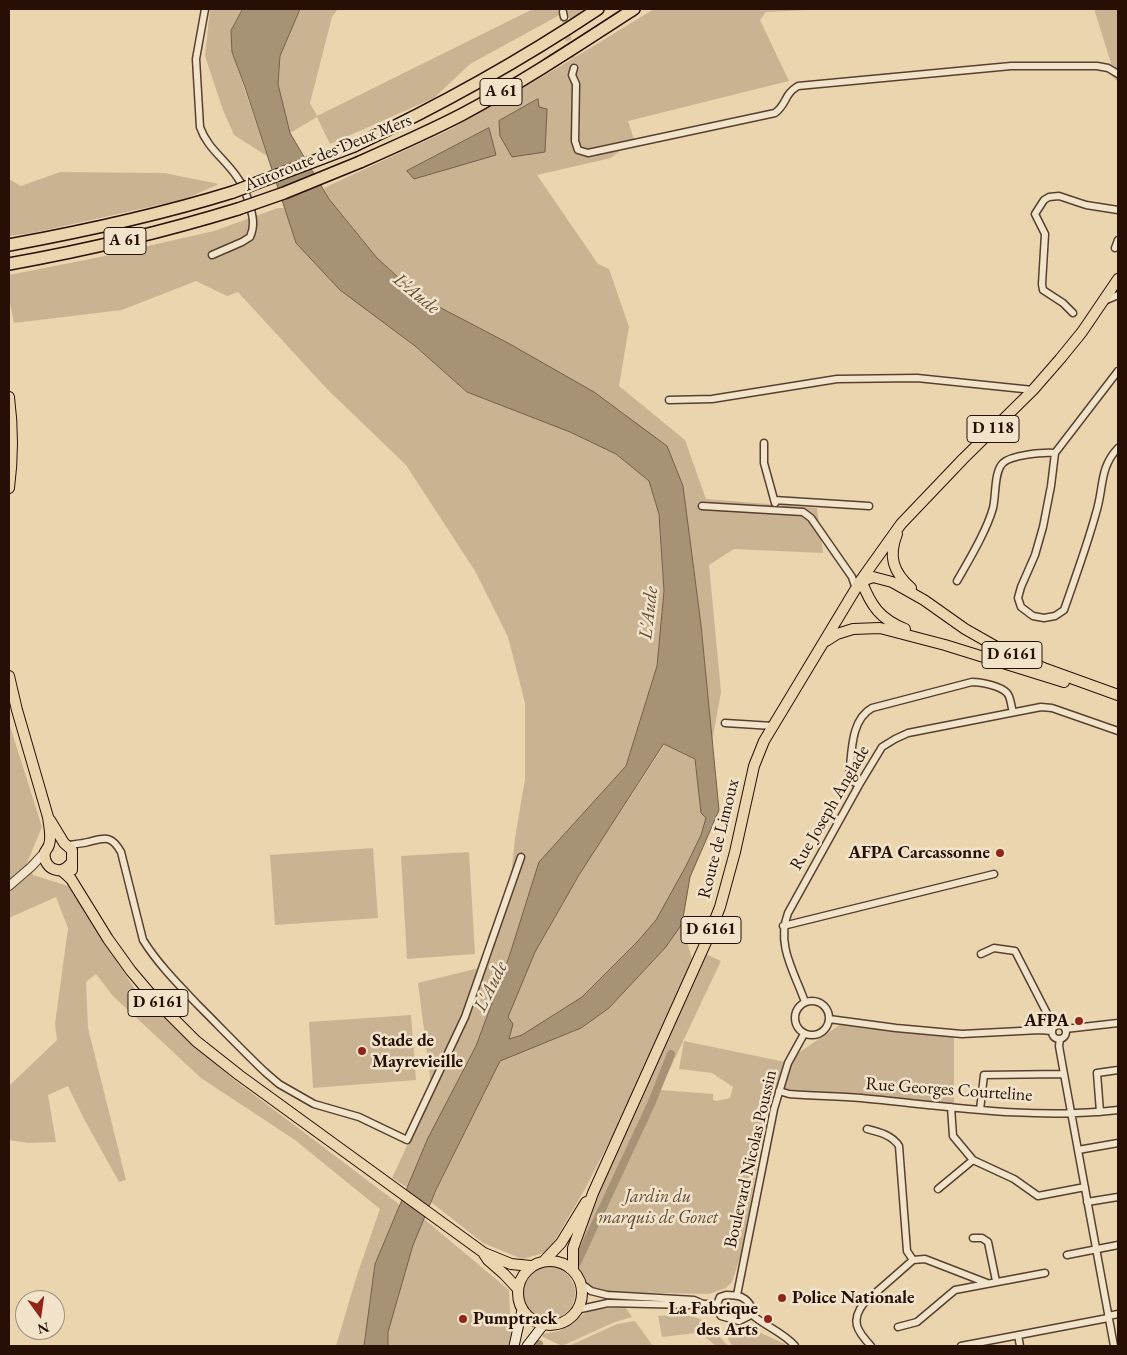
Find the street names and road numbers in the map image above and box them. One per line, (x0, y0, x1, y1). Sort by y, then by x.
road number: A 61 (480, 78, 522, 105)
street label: Autoroute des Deux Mers (241, 109, 415, 197)
road number: A 61 (104, 228, 146, 255)
road number: D 118 (967, 416, 1019, 442)
road number: D 6161 (982, 642, 1042, 668)
street label: Rue Joseph Anglade (786, 742, 874, 874)
street label: Route de Limoux (694, 777, 744, 901)
road number: D 6161 (681, 916, 741, 944)
road number: D 6161 (128, 990, 188, 1016)
street label: Boulevard Nicolas Poussin (720, 1068, 782, 1250)
street label: Rue Georges Courteline (865, 1073, 1033, 1107)

